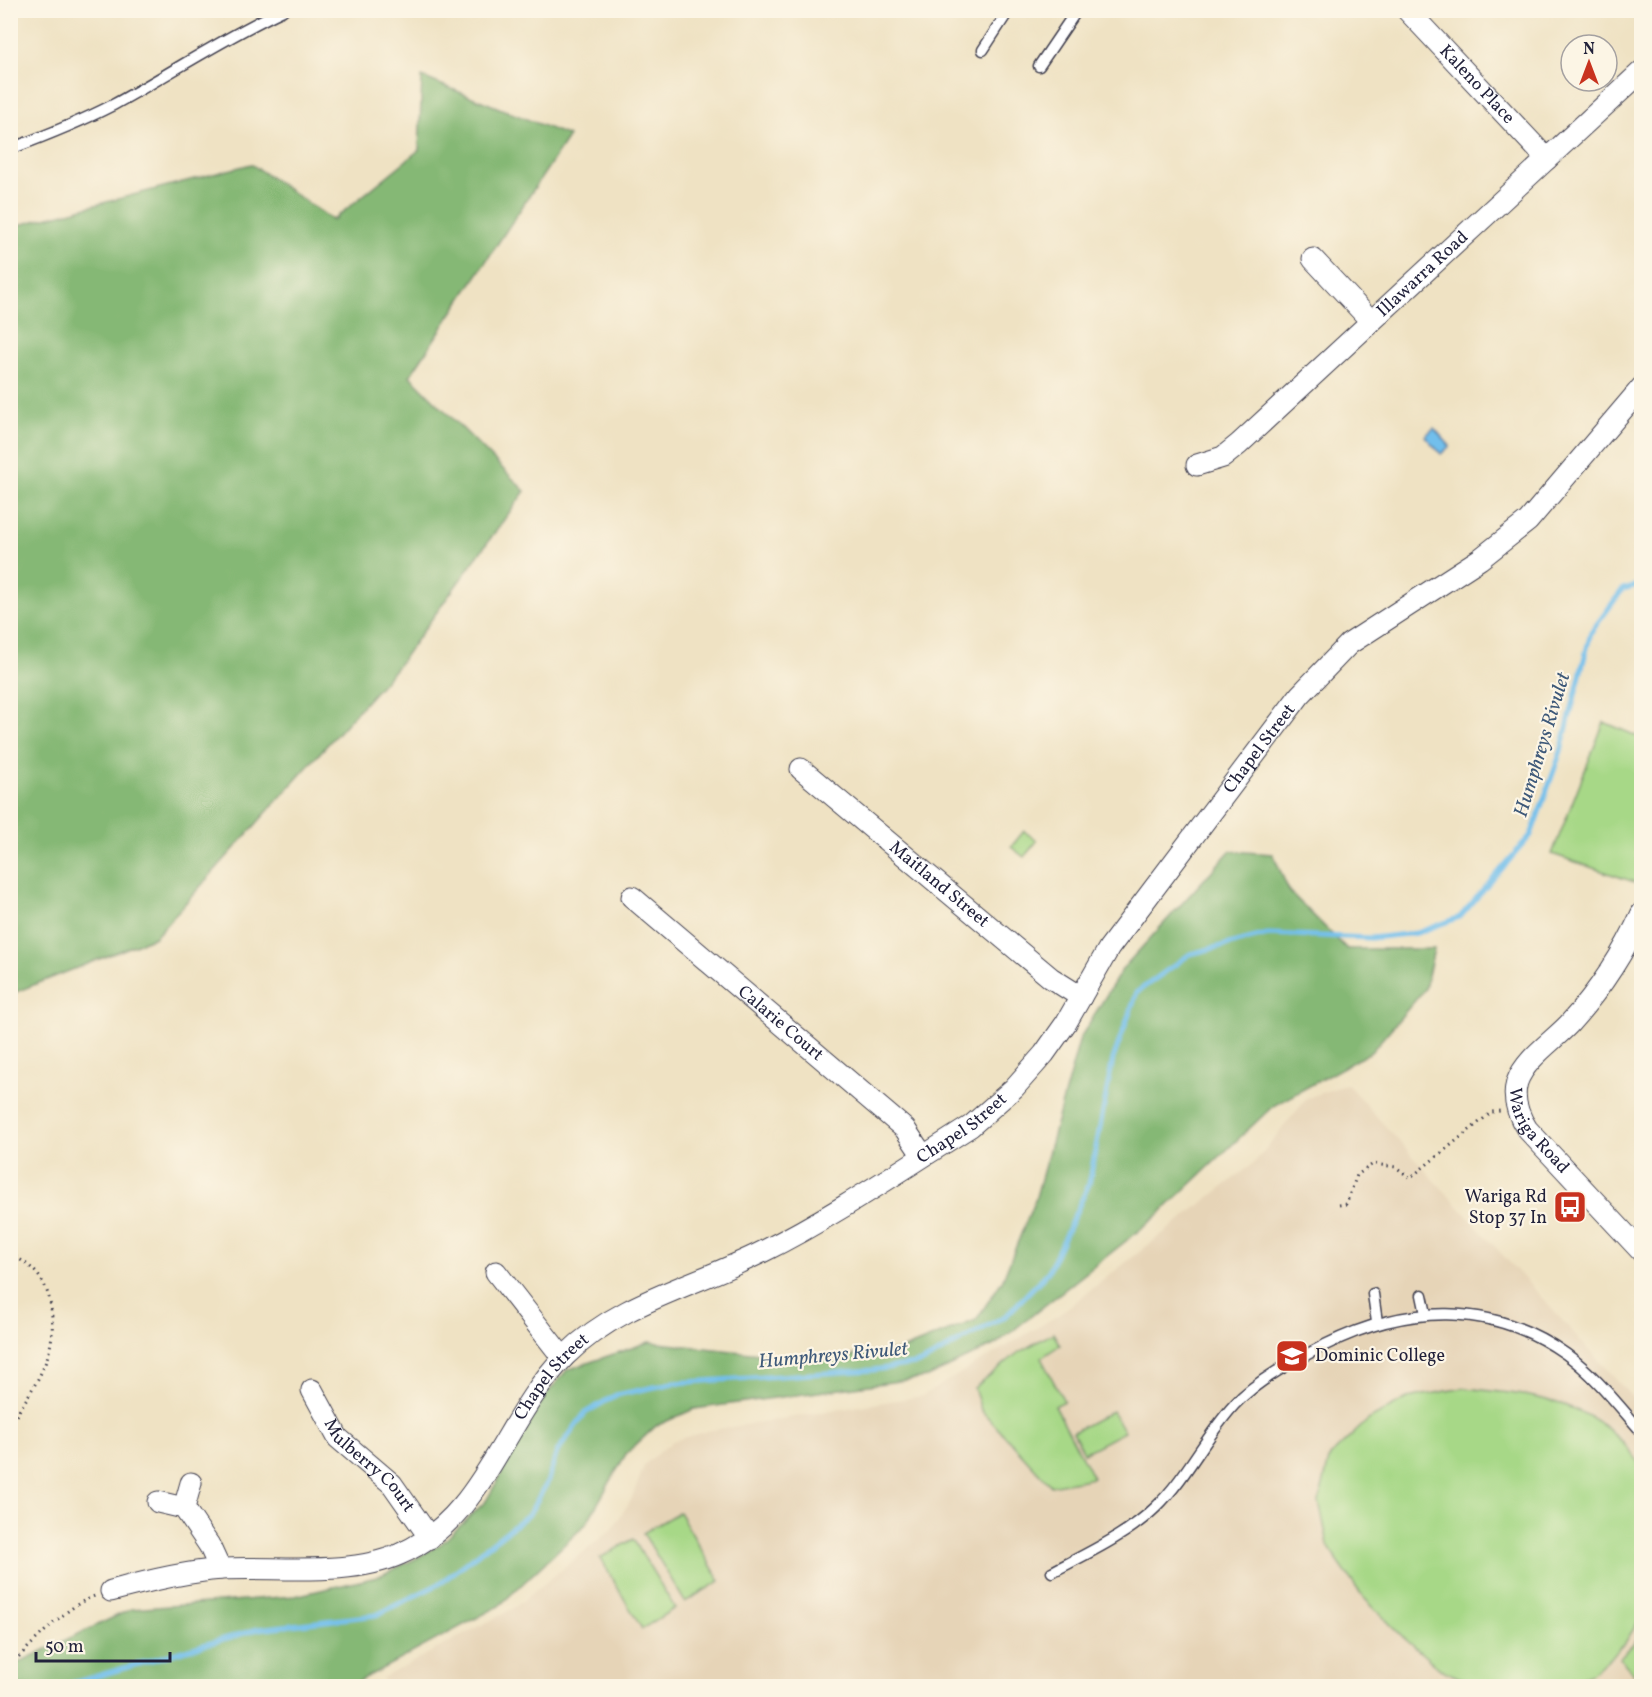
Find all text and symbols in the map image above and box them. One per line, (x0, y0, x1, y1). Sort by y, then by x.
north arrow (1559, 33, 1619, 93)
street label: Kaleno Place (1433, 39, 1520, 130)
text: N (1583, 39, 1595, 61)
street label: Illawarra Road (1371, 225, 1474, 323)
water label: Humphreys Rivulet (1508, 669, 1578, 821)
street label: Chapel Street (1217, 699, 1302, 799)
street label: Maitland Street (884, 835, 995, 934)
street label: Calarie Court (732, 980, 829, 1067)
street label: Chapel Street (912, 1087, 1013, 1170)
street label: Wariga Road (1502, 1087, 1575, 1179)
place label: Wariga Rd Stop 37 In (1464, 1185, 1547, 1231)
bus stop icon: Wariga Rd Stop 37 In (1552, 1189, 1588, 1225)
street label: Chapel Street (508, 1327, 594, 1425)
water label: Humphreys Rivulet (757, 1335, 909, 1376)
school or university icon: Dominic College (1274, 1338, 1310, 1374)
place label: Dominic College (1315, 1344, 1445, 1369)
street label: Mulberry Court (317, 1414, 421, 1518)
scale bar (36, 1625, 170, 1663)
text: 50 m (45, 1635, 84, 1660)

